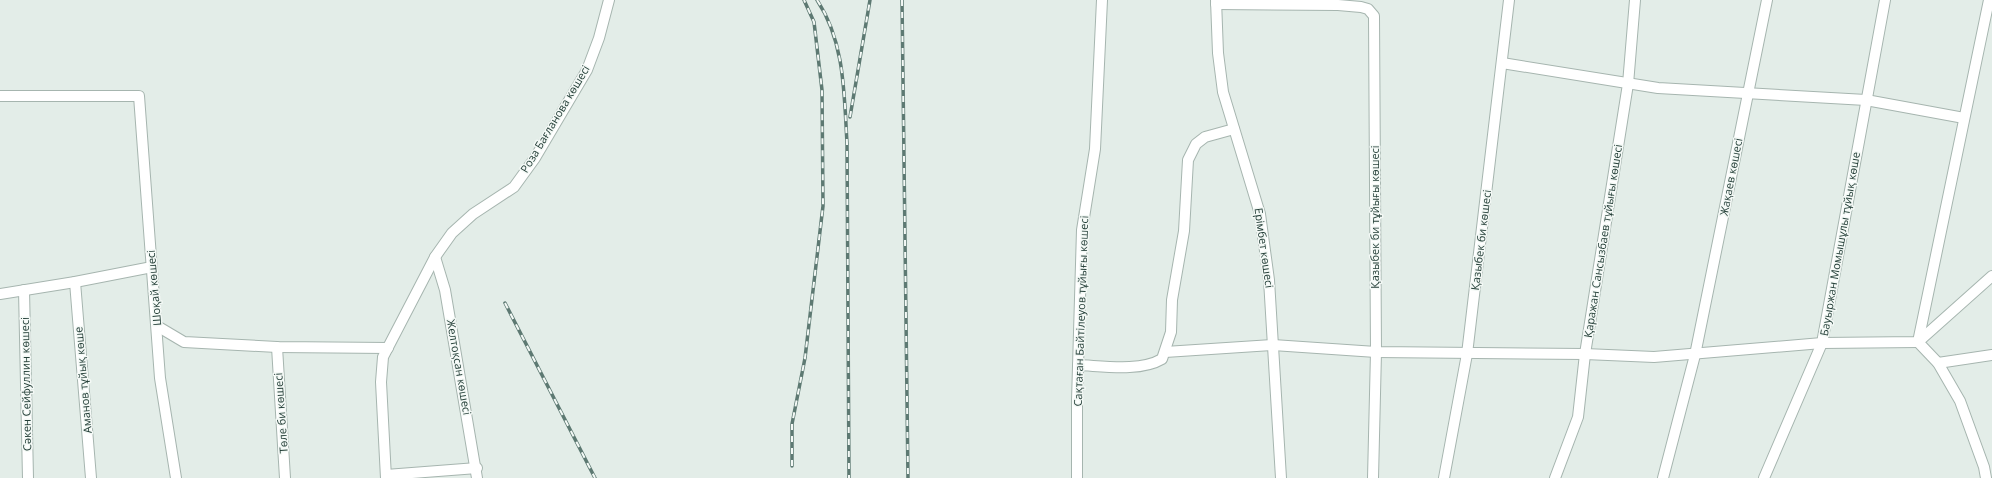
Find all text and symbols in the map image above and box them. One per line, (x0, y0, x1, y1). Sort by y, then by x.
street label: Роза Бағланова көшесі (517, 62, 593, 175)
street label: Жақаев көшесі (1716, 137, 1745, 217)
street label: Қаражан Сансызбаев тұйығы көшесі (1580, 143, 1625, 339)
street label: Қазыбек би тұйығы көшесі (1367, 145, 1382, 289)
street label: Бауыржан Момышұлы тұйық көше (1816, 151, 1863, 337)
street label: Қазыбек би көшесі (1467, 189, 1494, 291)
street label: Ерімбет көшесі (1251, 207, 1278, 289)
street label: Сақтаған Байтілеуов тұйығы көшесі (1070, 215, 1091, 407)
street label: Шоқай көшесі (143, 249, 164, 327)
street label: Сәкен Сейфуллин көшесі (17, 317, 34, 451)
street label: Желтоқсан көшесі (444, 318, 475, 416)
street label: Аманов тұйық көше (70, 326, 95, 434)
street label: Төле би көшесі (270, 372, 291, 454)

